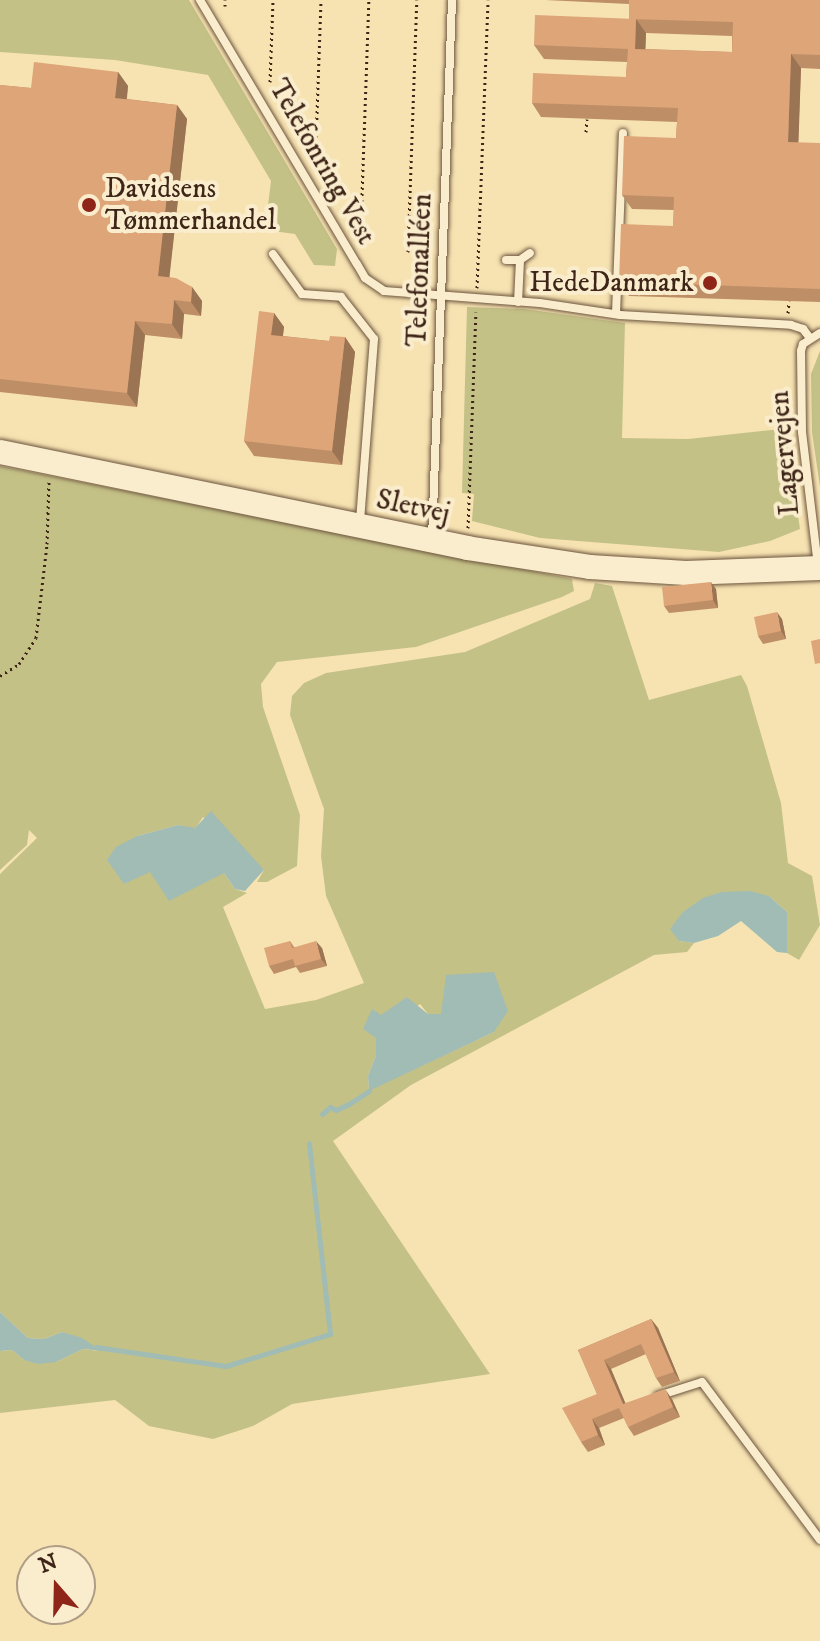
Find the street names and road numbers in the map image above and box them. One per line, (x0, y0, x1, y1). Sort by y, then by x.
street label: Telefonring Vest (261, 74, 383, 250)
street label: Telefonalléen (401, 193, 439, 347)
street label: Lagervejen (763, 389, 807, 517)
street label: Sletvej (373, 483, 453, 531)

